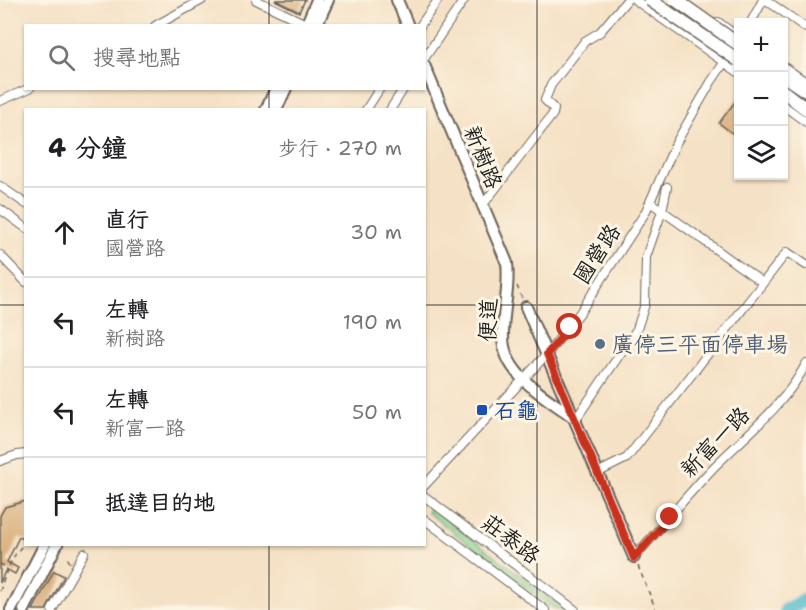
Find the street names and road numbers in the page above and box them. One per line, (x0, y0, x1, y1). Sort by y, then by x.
street label: 新樹路 (457, 121, 509, 193)
street label: 國營路 (567, 218, 627, 290)
street label: 便道 (473, 297, 503, 343)
street label: 新富一路 (674, 400, 756, 484)
street label: 莊泰路 (476, 508, 546, 570)

